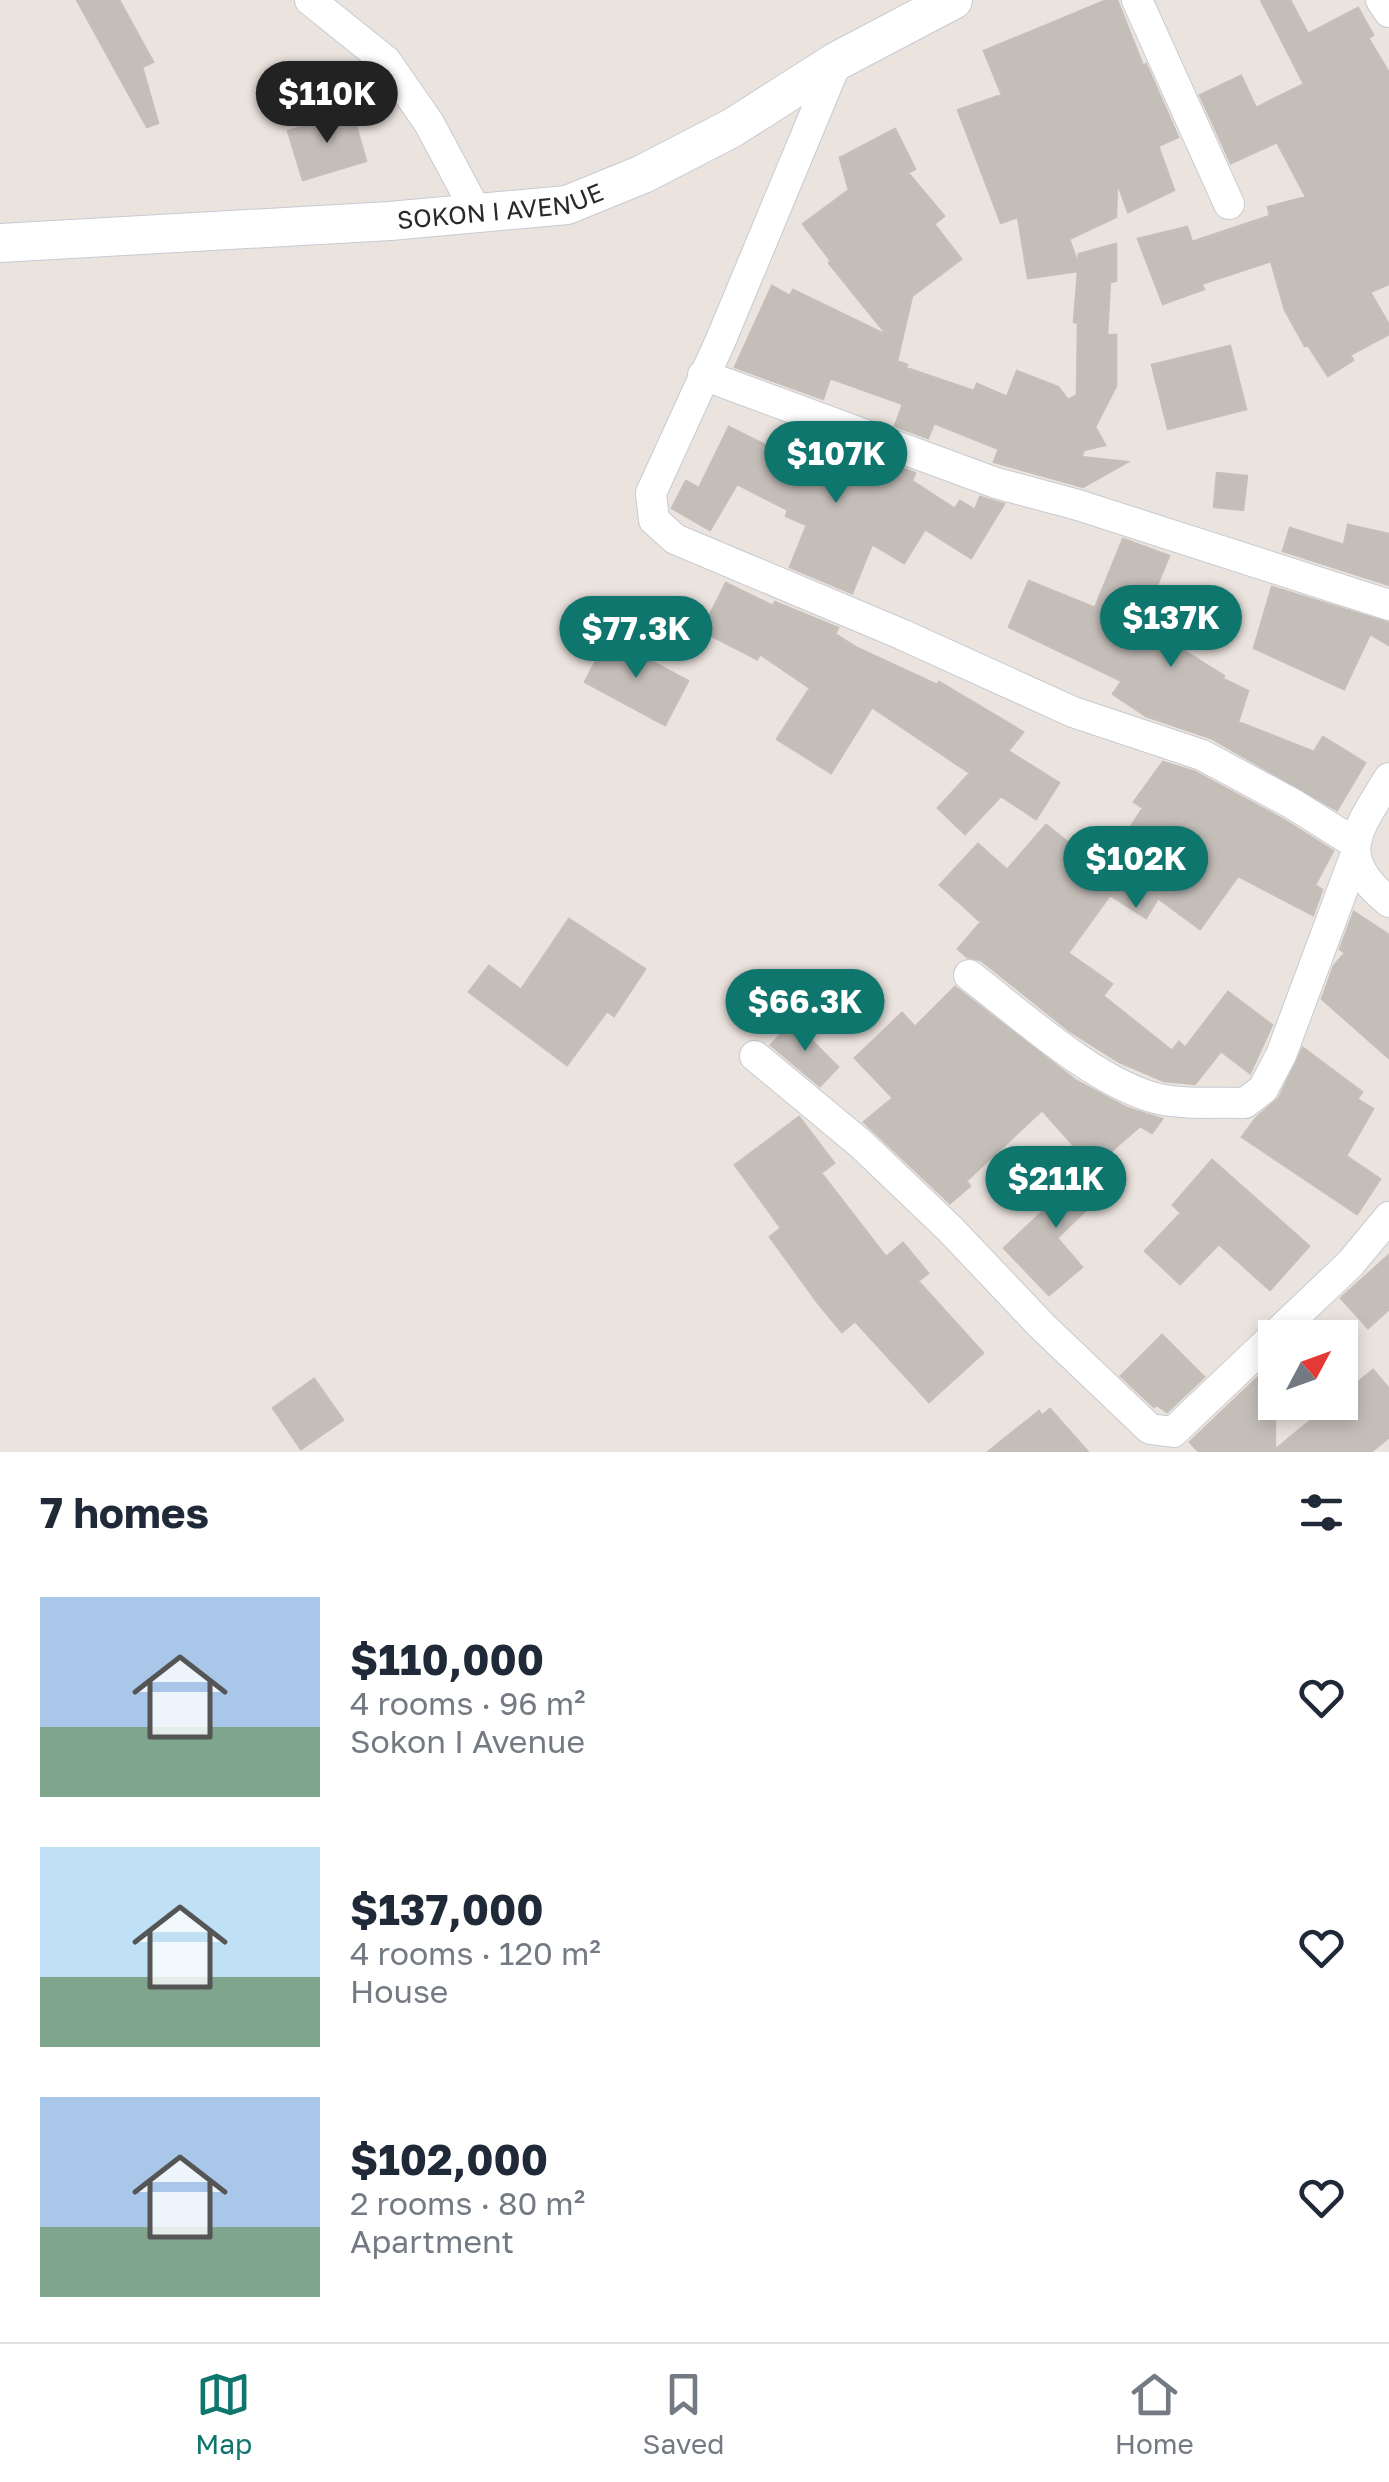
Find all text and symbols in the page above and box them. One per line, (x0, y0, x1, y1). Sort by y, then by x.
pin: $110K (257, 61, 397, 146)
text: $110K (278, 74, 376, 112)
street label: SOKON I AVENUE (396, 176, 608, 235)
pin: $107K (766, 421, 906, 506)
text: $107K (786, 434, 886, 472)
pin: $137K (1101, 585, 1241, 670)
pin: $77.3K (555, 596, 717, 681)
text: $137K (1122, 598, 1220, 636)
text: $77.3K (581, 609, 691, 647)
pin: $102K (1066, 826, 1206, 911)
text: $102K (1085, 839, 1187, 877)
pin: $66.3K (724, 969, 886, 1054)
text: $66.3K (747, 982, 863, 1020)
pin: $211K (986, 1146, 1126, 1231)
text: $211K (1007, 1159, 1105, 1197)
north arrow (1258, 1320, 1358, 1420)
map controls (1258, 1320, 1358, 1420)
icon: filters (1294, 1485, 1349, 1540)
text: 7 homes (40, 1487, 209, 1537)
text: $110,000 (350, 1634, 544, 1684)
icon: home (120, 1637, 240, 1757)
icon: heart (1294, 1670, 1349, 1725)
text: 4 rooms · 96 m² (350, 1684, 586, 1722)
text: Sokon I Avenue (350, 1722, 585, 1760)
text: $137,000 (350, 1884, 544, 1934)
icon: home (120, 1887, 240, 2007)
icon: heart (1294, 1920, 1349, 1975)
text: 4 rooms · 120 m² (350, 1934, 601, 1972)
text: House (350, 1972, 448, 2010)
text: $102,000 (350, 2134, 548, 2184)
icon: home (120, 2137, 240, 2257)
icon: heart (1294, 2170, 1349, 2225)
text: 2 rooms · 80 m² (350, 2184, 585, 2222)
text: Apartment (350, 2222, 514, 2260)
tab: Map (195, 2367, 252, 2460)
tab: Saved (643, 2367, 724, 2460)
tab: Home (1115, 2367, 1194, 2460)

